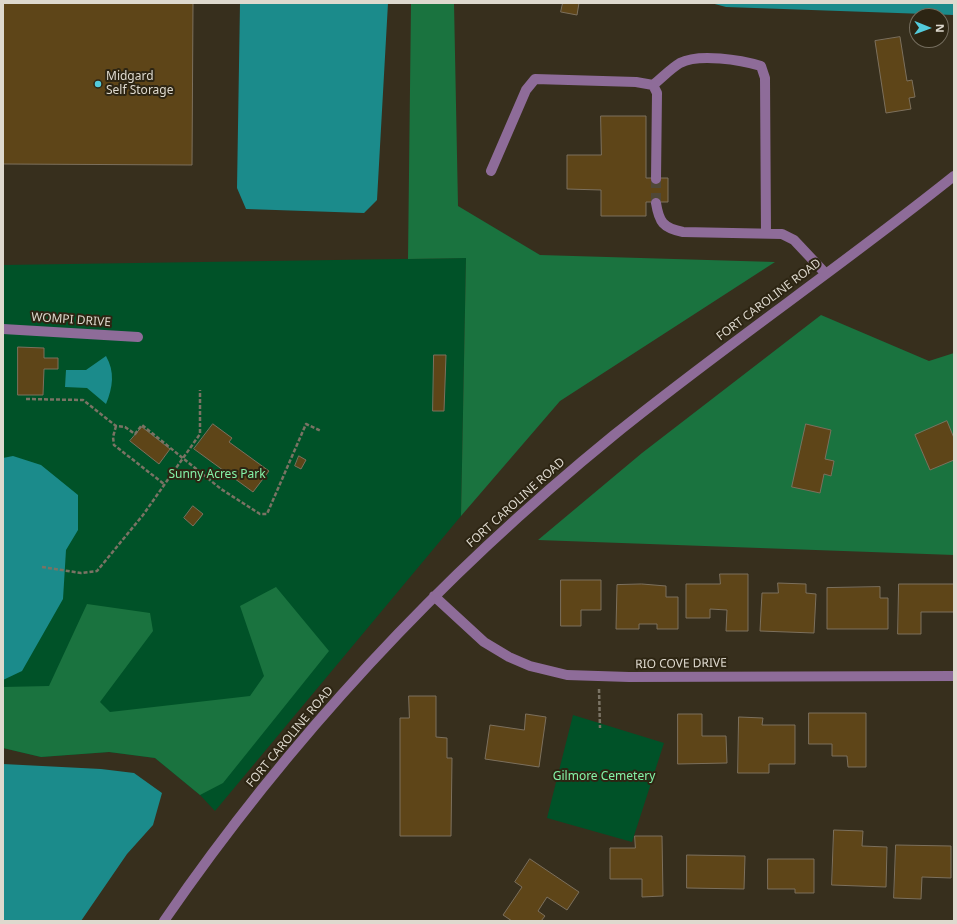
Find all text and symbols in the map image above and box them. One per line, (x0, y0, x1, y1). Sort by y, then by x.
north arrow (909, 8, 949, 48)
text: N (933, 24, 948, 33)
place label: Midgard Self Storage (106, 70, 173, 98)
marker: Midgard Self Storage (93, 79, 103, 89)
street label: FORT CAROLINE ROAD (714, 256, 824, 344)
street label: WOMPI DRIVE (31, 310, 111, 330)
street label: FORT CAROLINE ROAD (464, 455, 568, 551)
park label: Sunny Acres Park (168, 468, 266, 482)
street label: RIO COVE DRIVE (635, 656, 727, 672)
street label: FORT CAROLINE ROAD (244, 684, 336, 790)
park label: Gilmore Cemetery (553, 770, 655, 784)

